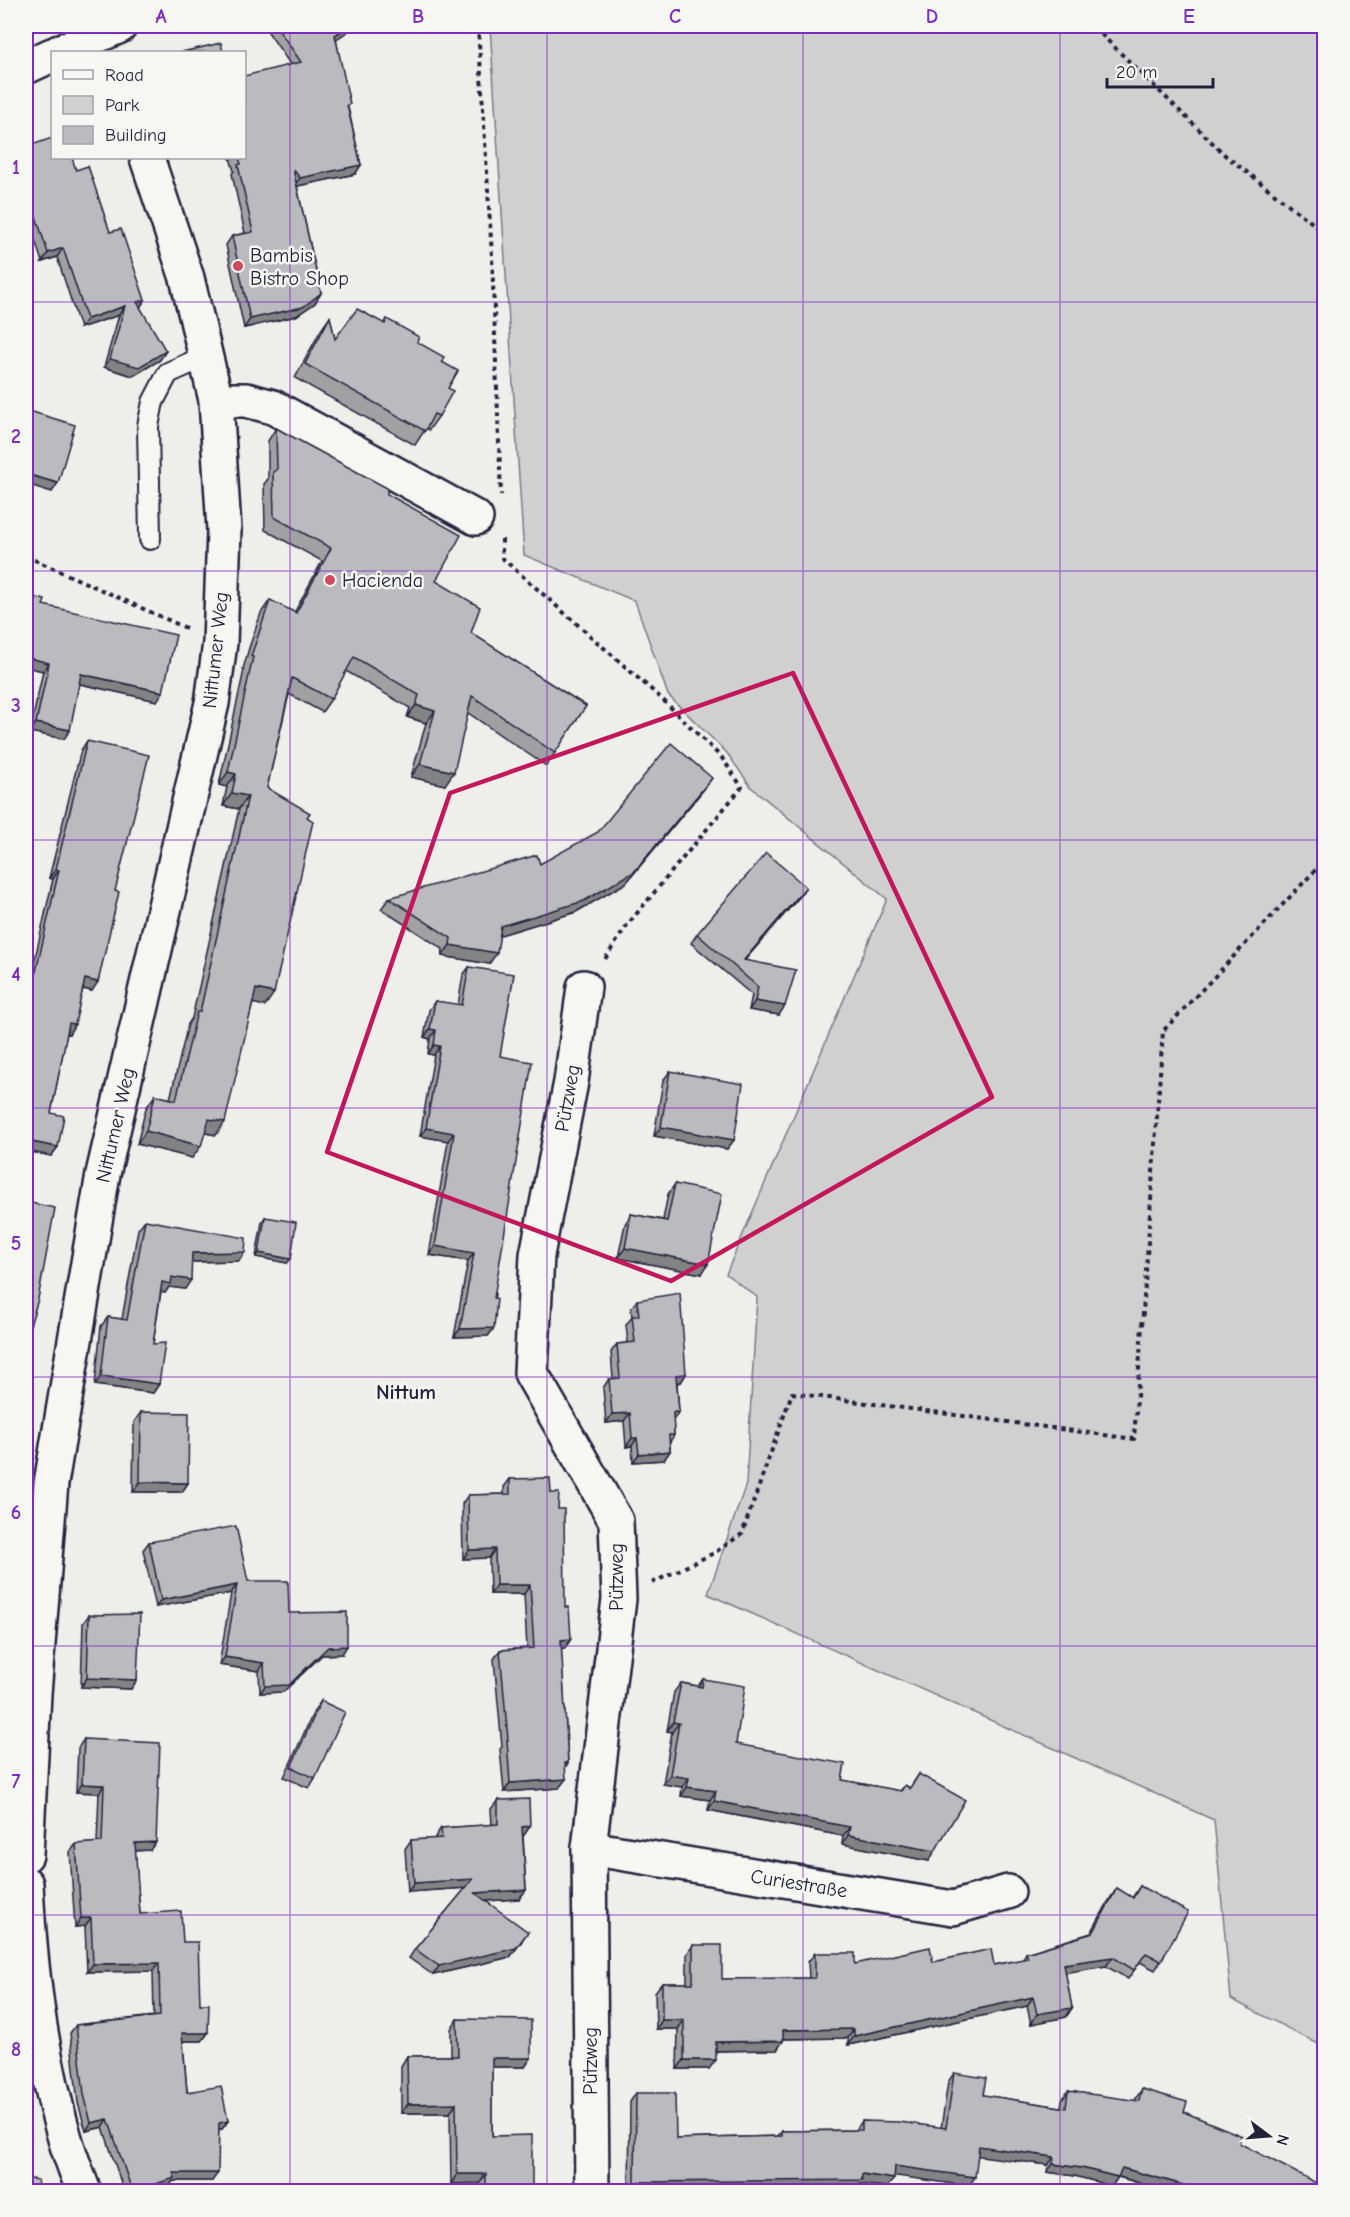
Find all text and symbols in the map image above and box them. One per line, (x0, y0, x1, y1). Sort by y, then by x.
text: A (155, 5, 167, 28)
text: B (412, 5, 424, 28)
text: C (669, 5, 681, 28)
text: D (926, 5, 938, 28)
text: E (1183, 5, 1195, 28)
legend (51, 51, 246, 159)
scale bar (1107, 51, 1214, 89)
text: 20 m (1116, 62, 1157, 83)
text: Road (105, 65, 144, 86)
text: Park (105, 95, 140, 116)
text: Building (105, 125, 167, 146)
text: 1 (12, 156, 20, 179)
place label: Bambis Bistro Shop (250, 244, 349, 290)
marker: Bambis Bistro Shop (231, 259, 245, 273)
text: 2 (11, 425, 21, 448)
place label: Hacienda (342, 569, 423, 592)
marker: Hacienda (323, 573, 337, 587)
street label: Nittumer Weg (198, 591, 233, 710)
text: 3 (11, 694, 21, 717)
text: 4 (11, 963, 21, 986)
street label: Pützweg (550, 1063, 585, 1134)
street label: Nittumer Weg (91, 1065, 140, 1185)
text: 5 (11, 1232, 21, 1255)
district label: Nittum (376, 1380, 436, 1404)
text: 6 (11, 1501, 21, 1524)
street label: Pützweg (605, 1543, 628, 1611)
text: 7 (12, 1770, 21, 1793)
street label: Curiestraße (749, 1865, 849, 1902)
street label: Pützweg (579, 2027, 602, 2095)
text: 8 (11, 2038, 21, 2061)
north arrow (1239, 2106, 1299, 2166)
text: N (1272, 2132, 1293, 2147)

